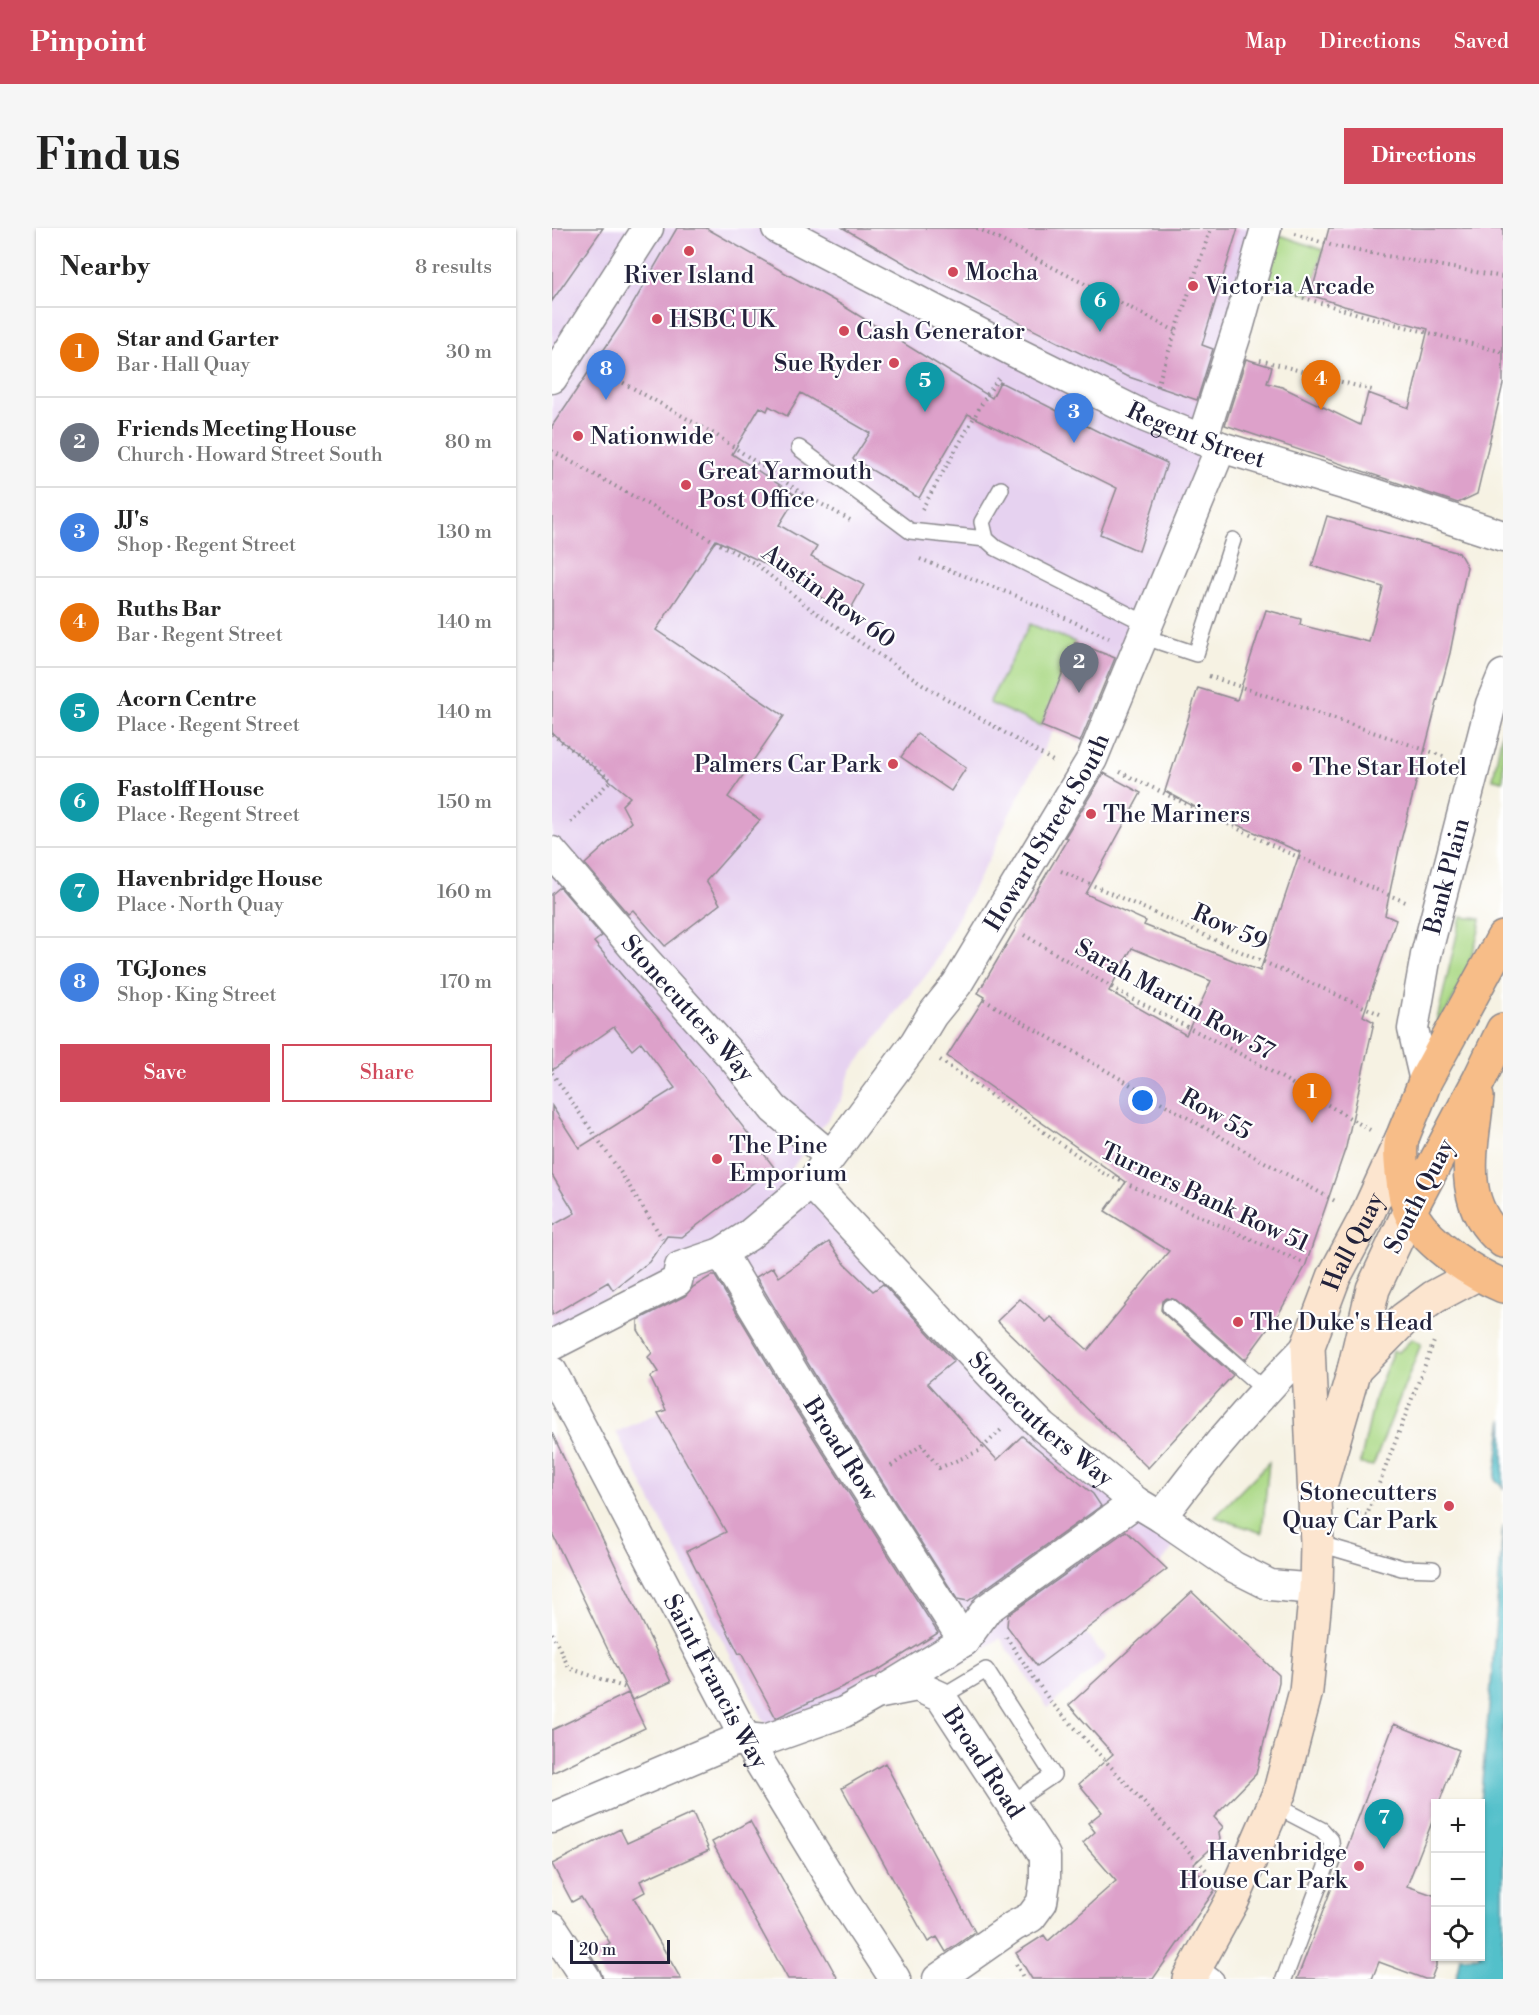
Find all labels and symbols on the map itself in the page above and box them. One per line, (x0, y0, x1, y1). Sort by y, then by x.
marker: River Island (682, 244, 696, 258)
place label: Mocha (965, 258, 1039, 288)
place label: River Island (624, 261, 755, 291)
marker: Mocha (946, 265, 960, 279)
place label: Victoria Arcade (1204, 272, 1375, 302)
marker: Victoria Arcade (1186, 279, 1200, 293)
pin: 6 (1080, 282, 1120, 332)
place label: HSBC UK (669, 305, 777, 335)
marker: HSBC UK (650, 312, 664, 326)
place label: Cash Generator (856, 317, 1025, 347)
marker: Cash Generator (837, 324, 851, 338)
place label: Sue Ryder (774, 349, 882, 379)
pin: 8 (586, 350, 626, 400)
marker: Sue Ryder (887, 356, 901, 370)
pin: 4 (1302, 360, 1340, 410)
pin: 5 (906, 362, 944, 412)
pin: 3 (1054, 394, 1094, 443)
street label: Regent Street (1121, 396, 1269, 476)
place label: Nationwide (590, 422, 714, 452)
marker: Nationwide (571, 429, 585, 443)
place label: Great Yarmouth Post Office (698, 457, 872, 515)
marker: Great Yarmouth Post Office (679, 478, 693, 492)
street label: Austin Row 60 (755, 538, 901, 655)
pin: 2 (1060, 644, 1098, 693)
street label: Howard Street South (978, 729, 1117, 937)
place label: Palmers Car Park (694, 750, 882, 780)
place label: The Star Hotel (1309, 753, 1467, 783)
marker: Palmers Car Park (886, 757, 900, 771)
marker: The Star Hotel (1290, 760, 1304, 774)
place label: The Mariners (1103, 800, 1250, 830)
marker: The Mariners (1084, 807, 1098, 821)
street label: Bank Plain (1418, 815, 1477, 939)
street label: Row 59 (1188, 898, 1272, 958)
street label: Stonecutters Way (614, 929, 761, 1088)
street label: Sarah Martin Row 57 (1070, 933, 1279, 1067)
pin: 1 (1292, 1074, 1332, 1123)
street label: Row 55 (1175, 1083, 1256, 1147)
your location (1128, 1086, 1157, 1115)
place label: The Pine Emporium (729, 1131, 847, 1189)
street label: South Quay (1378, 1134, 1462, 1259)
street label: Turners Bank Row 51 (1095, 1136, 1314, 1260)
marker: The Pine Emporium (710, 1152, 724, 1166)
street label: Hall Quay (1316, 1188, 1391, 1295)
place label: The Duke's Head (1250, 1308, 1433, 1338)
marker: The Duke's Head (1231, 1315, 1245, 1329)
street label: Stonecutters Way (962, 1346, 1119, 1494)
street label: Broad Row (796, 1391, 886, 1508)
place label: Stonecutters Quay Car Park (1282, 1478, 1438, 1536)
marker: Stonecutters Quay Car Park (1442, 1499, 1456, 1513)
street label: Saint Francis Way (656, 1590, 774, 1775)
street label: Broad Road (935, 1701, 1030, 1825)
pin: 7 (1364, 1800, 1404, 1849)
place label: Havenbridge House Car Park (1179, 1838, 1348, 1896)
marker: Havenbridge House Car Park (1352, 1859, 1366, 1873)
scale bar (570, 1937, 670, 1964)

